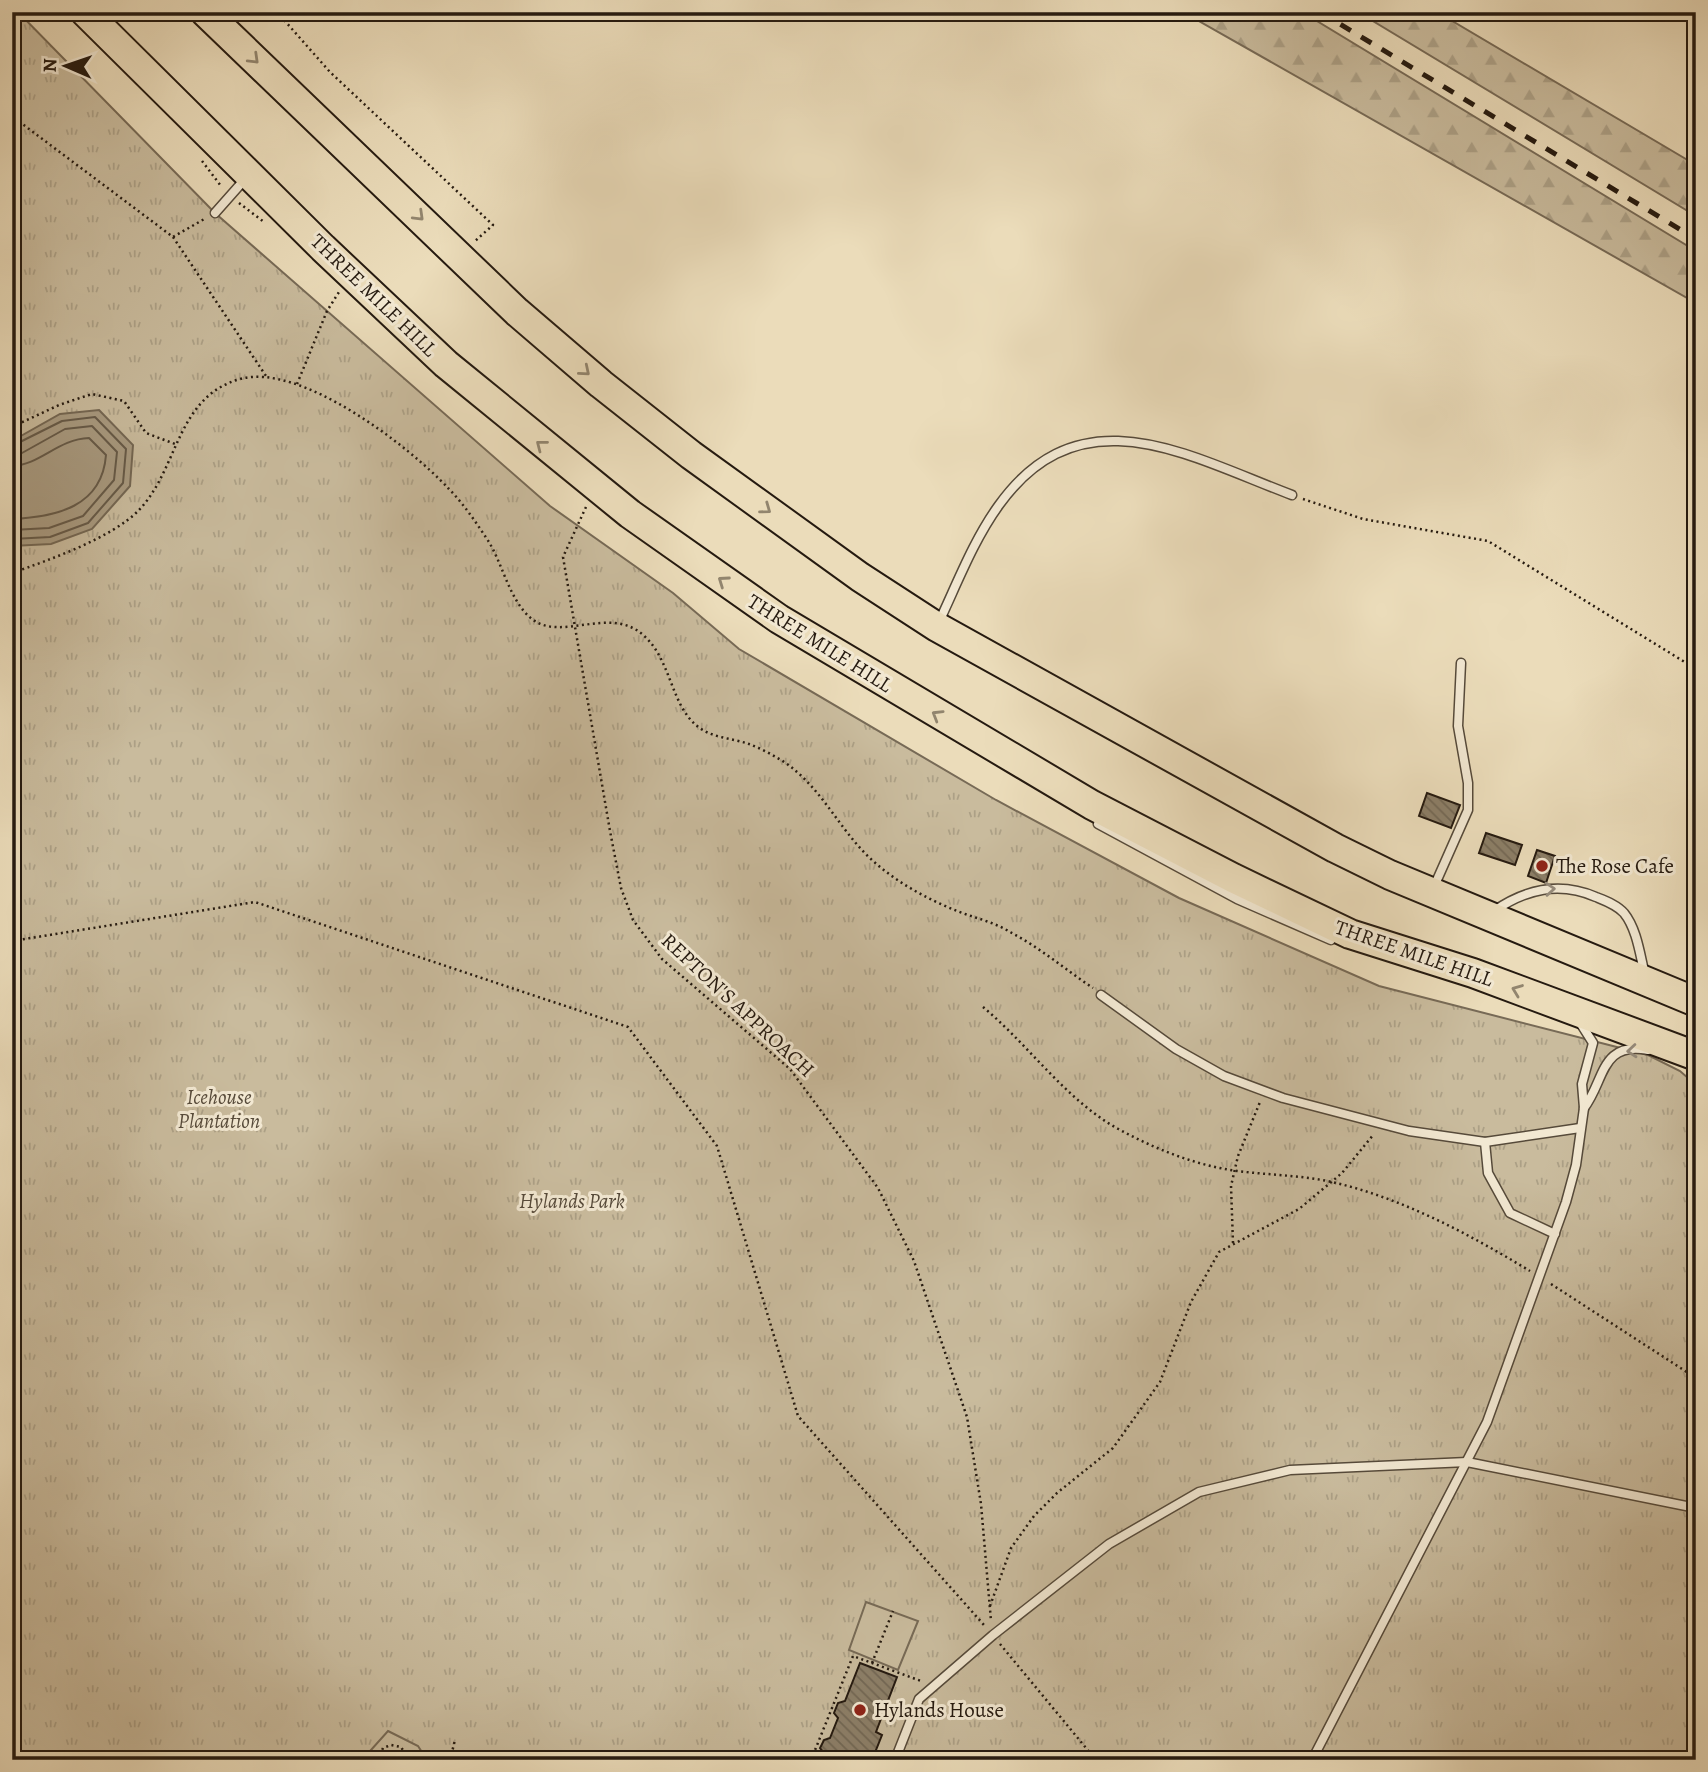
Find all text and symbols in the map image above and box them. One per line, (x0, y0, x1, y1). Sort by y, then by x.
north arrow (32, 32, 102, 102)
one-way arrow (246, 51, 259, 64)
text: N (37, 58, 63, 73)
one-way arrow (411, 208, 424, 221)
street label: THREE MILE HILL (305, 227, 444, 363)
one-way arrow (577, 363, 590, 375)
one-way arrow (537, 440, 549, 453)
one-way arrow (758, 501, 771, 513)
one-way arrow (718, 576, 731, 589)
street label: THREE MILE HILL (742, 587, 898, 699)
one-way arrow (931, 710, 944, 723)
place label: The Rose Cafe (1556, 852, 1674, 880)
marker: The Rose Cafe (1534, 858, 1550, 874)
one-way arrow (1545, 882, 1556, 897)
street label: THREE MILE HILL (1331, 913, 1497, 993)
street label: REPTON'S APPROACH (655, 927, 821, 1083)
one-way arrow (1511, 984, 1523, 998)
one-way arrow (1626, 1043, 1638, 1058)
park label: Icehouse Plantation (178, 1083, 260, 1135)
park label: Hylands Park (519, 1187, 625, 1215)
place label: Hylands House (874, 1696, 1004, 1724)
marker: Hylands House (852, 1702, 868, 1718)

